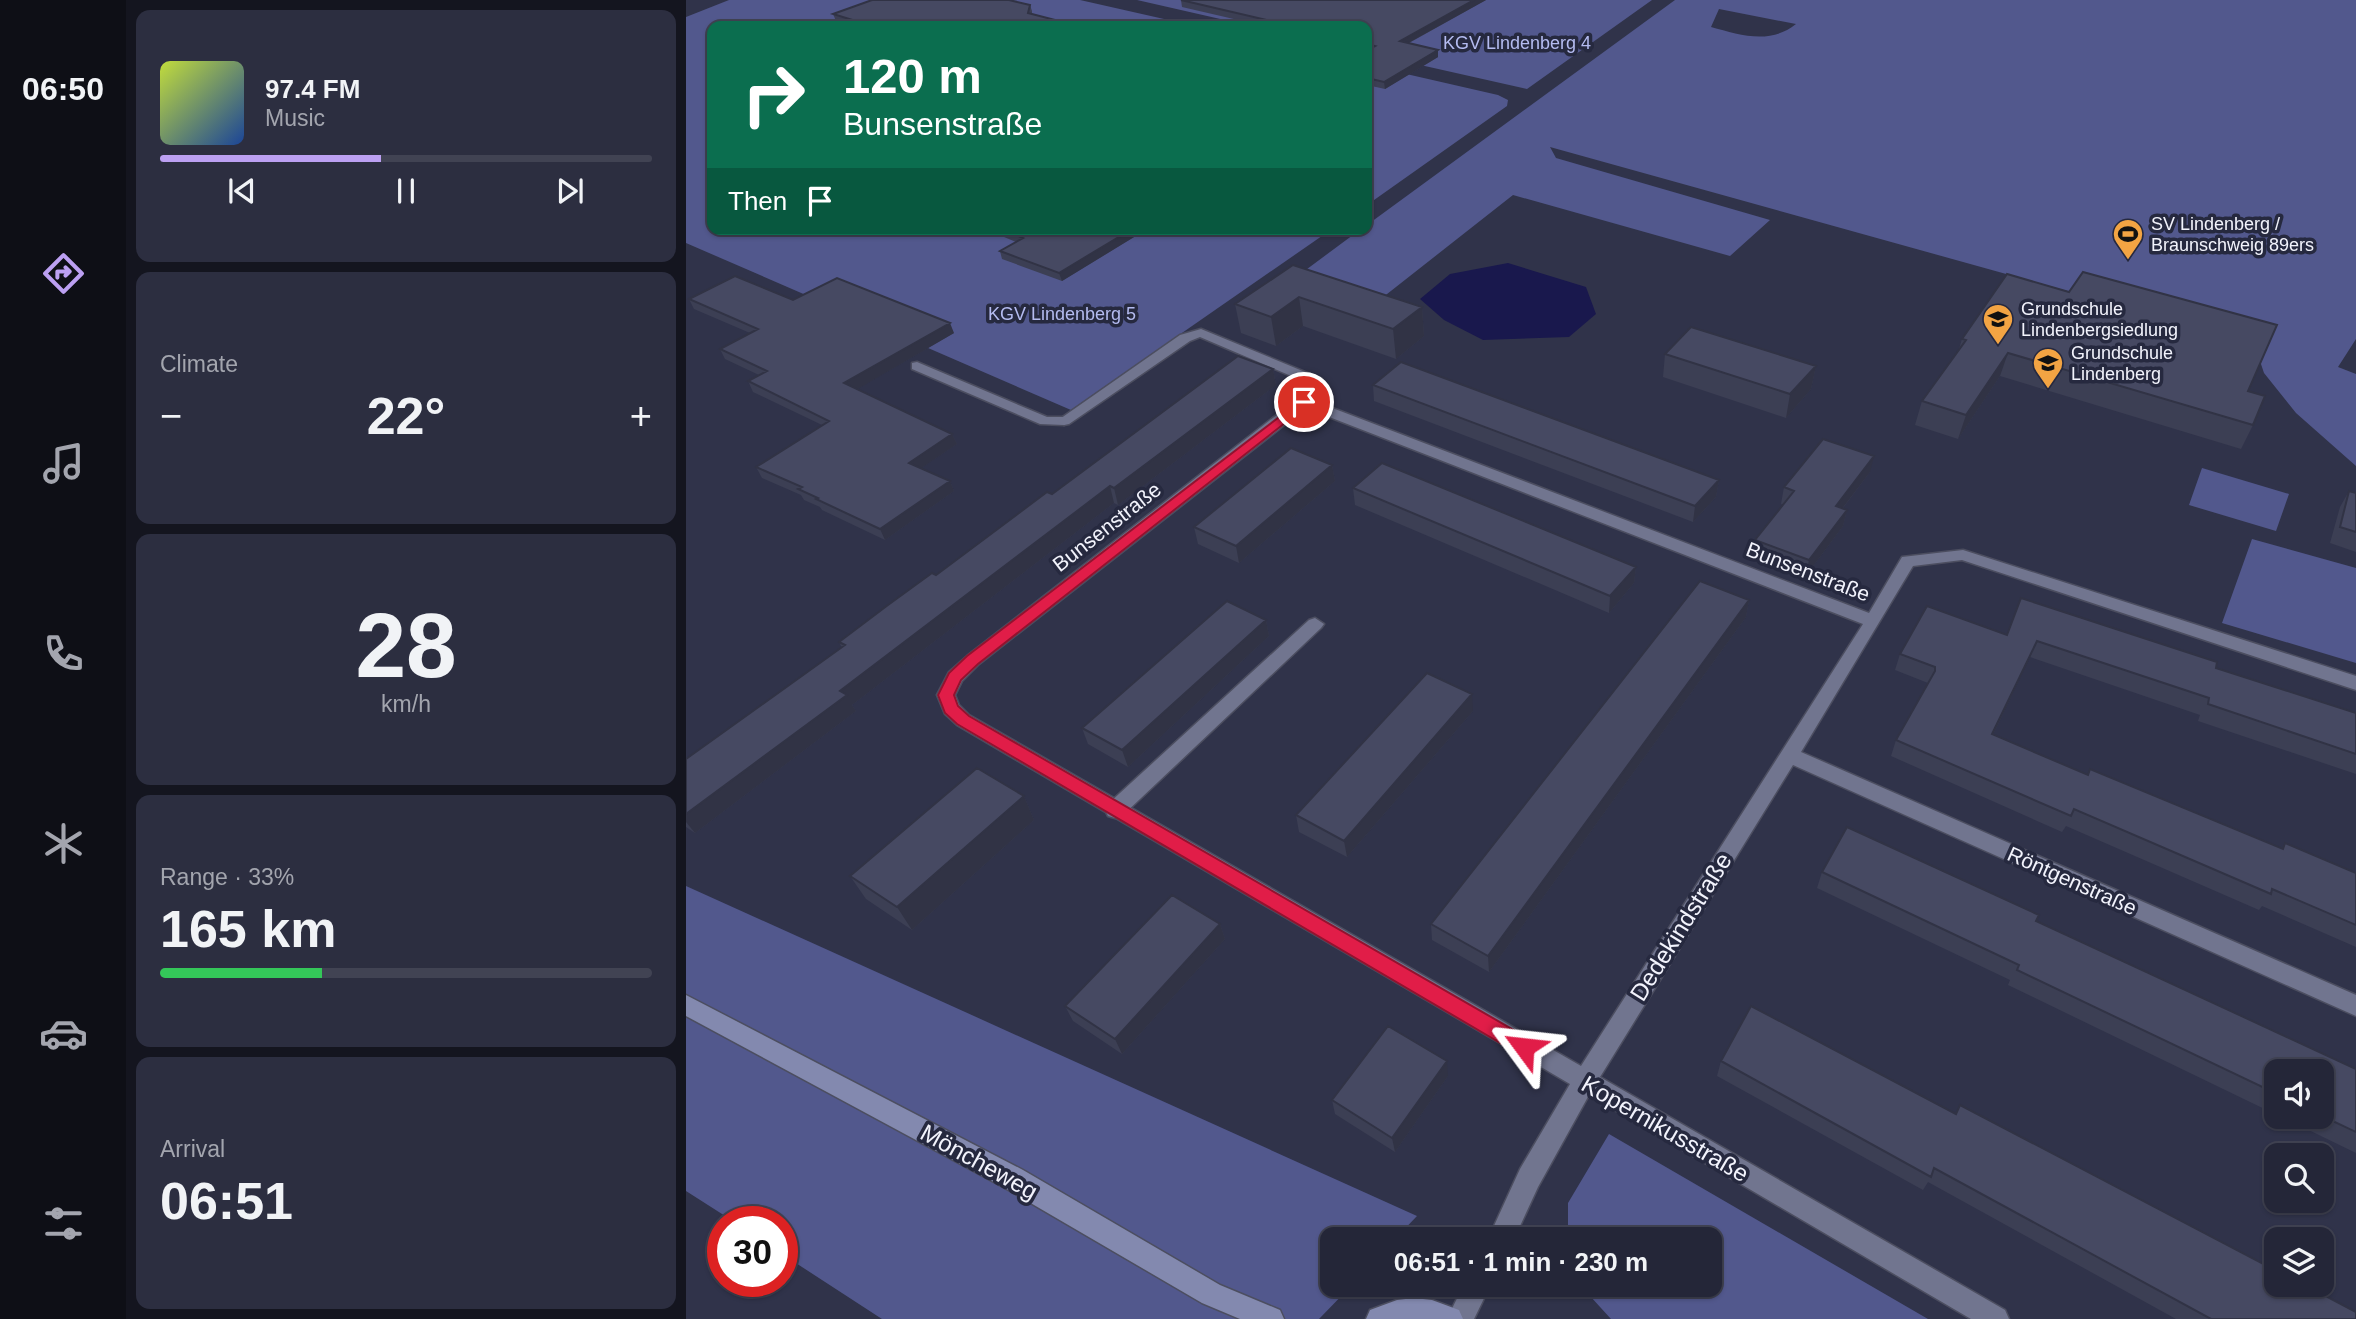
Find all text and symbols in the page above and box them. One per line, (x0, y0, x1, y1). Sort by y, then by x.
park label: KGV Lindenberg 4 (1443, 33, 1591, 53)
icon: right (728, 49, 819, 140)
text: 120 m (843, 49, 982, 103)
text: 06:50 (22, 71, 104, 107)
text: 97.4 FM (265, 74, 360, 104)
text: Music (265, 105, 325, 131)
text: Bunsenstraße (843, 106, 1042, 142)
icon: previous (223, 172, 261, 210)
icon: pause (387, 172, 425, 210)
icon: next (551, 172, 589, 210)
icon: arrive (801, 182, 839, 220)
text: Then (728, 186, 787, 216)
place label: SV Lindenberg / Braunschweig 89ers (2151, 214, 2314, 255)
sports icon: SV Lindenberg / Braunschweig 89ers (2111, 217, 2145, 261)
icon: directions (39, 249, 88, 298)
place label: Grundschule Lindenbergsiedlung (2021, 299, 2178, 340)
school or university icon: Grundschule Lindenbergsiedlung (1981, 302, 2015, 346)
park label: KGV Lindenberg 5 (988, 304, 1136, 324)
place label: Grundschule Lindenberg (2071, 343, 2173, 384)
school or university icon: Grundschule Lindenberg (2031, 346, 2065, 390)
text: Climate (160, 351, 238, 377)
pin (1274, 372, 1334, 432)
icon: arrive (1285, 383, 1323, 421)
text: 22° (367, 387, 445, 445)
text: − (160, 395, 182, 437)
text: + (630, 395, 652, 437)
icon: music (39, 439, 88, 488)
street label: Bunsenstraße (1048, 477, 1165, 576)
street label: Bunsenstraße (1743, 537, 1873, 606)
text: 28 (355, 595, 457, 696)
icon: phone (39, 629, 88, 678)
text: km/h (381, 691, 431, 717)
icon: climate (39, 819, 88, 868)
street label: Röntgenstraße (2004, 842, 2140, 919)
street label: Dedekindstraße (1624, 848, 1737, 1006)
text: Range · 33% (160, 864, 294, 890)
text: 165 km (160, 900, 336, 958)
icon: car (39, 1009, 88, 1058)
position arrow (1487, 1010, 1561, 1084)
map controls (2264, 1059, 2334, 1297)
button: sound (2264, 1059, 2334, 1129)
street label: Kopernikusstraße (1577, 1070, 1753, 1187)
street label: Möncheweg (916, 1118, 1042, 1205)
text: Arrival (160, 1136, 225, 1162)
button: search (2264, 1143, 2334, 1213)
text: 06:51 (160, 1172, 293, 1230)
icon: filters (39, 1199, 88, 1248)
speed limit sign: 30 (707, 1206, 798, 1297)
button: layers (2264, 1227, 2334, 1297)
text: 06:51 · 1 min · 230 m (1394, 1247, 1648, 1277)

